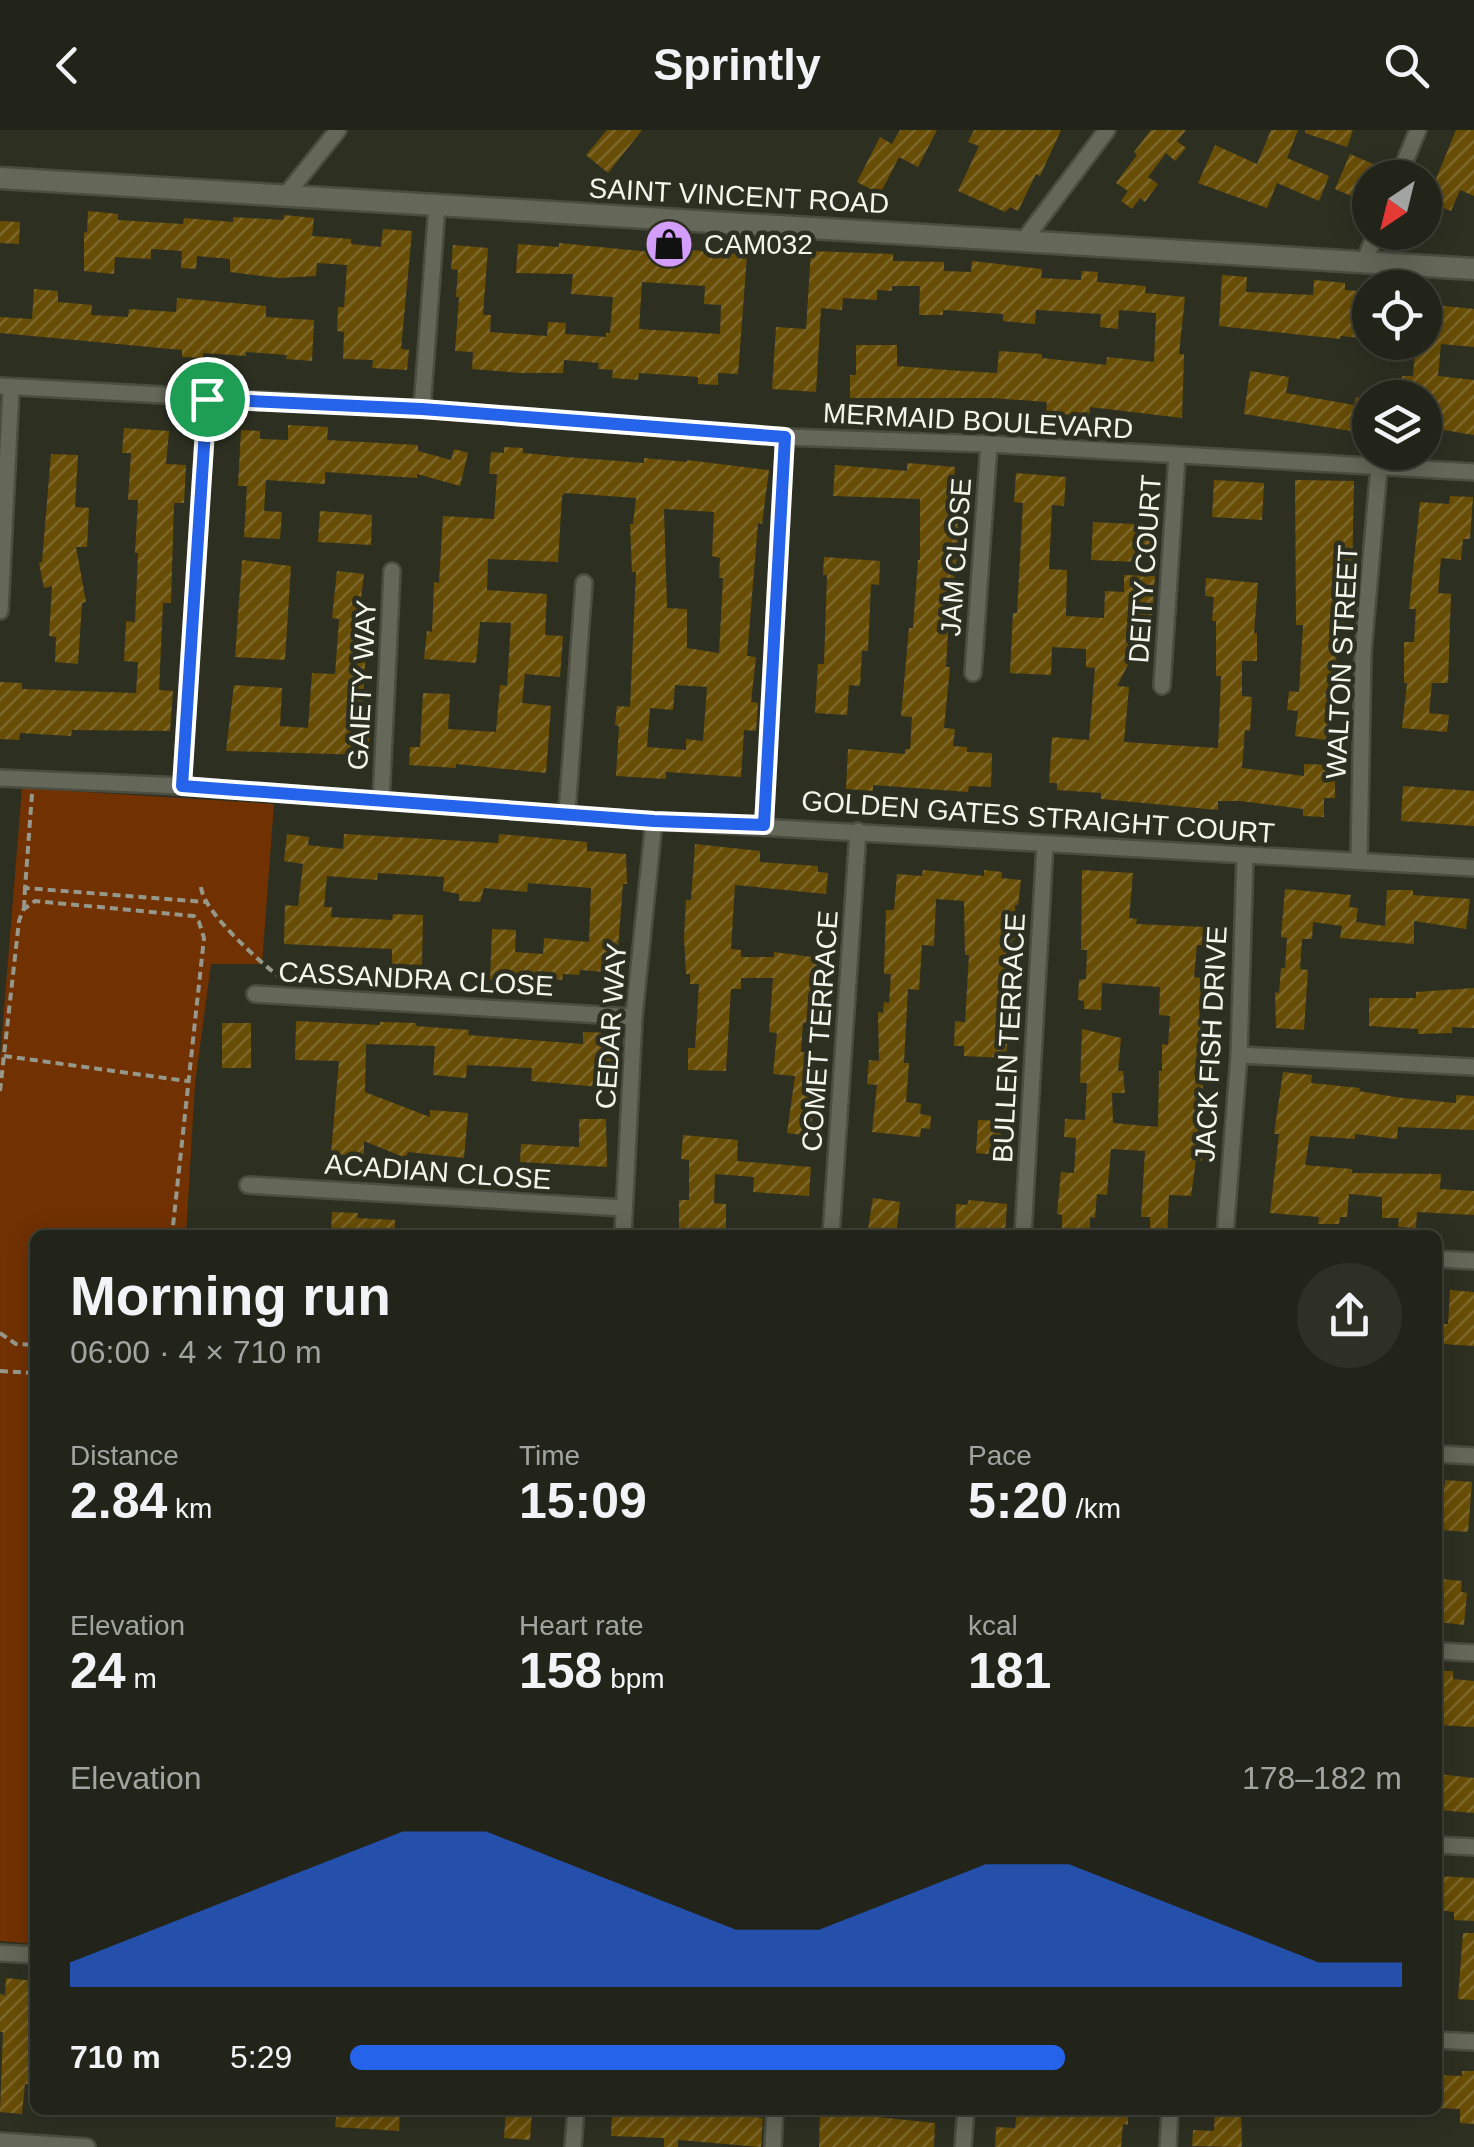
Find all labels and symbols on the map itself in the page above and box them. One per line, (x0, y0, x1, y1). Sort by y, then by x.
north arrow (1352, 160, 1442, 250)
street label: SAINT VINCENT ROAD (588, 173, 890, 219)
shop icon: CAM032 (643, 218, 695, 270)
place label: CAM032 (704, 229, 813, 260)
pin (165, 357, 250, 442)
street label: MERMAID BOULEVARD (822, 397, 1134, 445)
street label: DEITY COURT (1123, 474, 1167, 664)
street label: JAM CLOSE (935, 477, 977, 637)
street label: WALTON STREET (1320, 544, 1364, 780)
street label: GAIETY WAY (342, 599, 382, 771)
street label: GOLDEN GATES STRAIGHT COURT (800, 785, 1276, 849)
street label: COMET TERRACE (796, 909, 844, 1153)
street label: BULLEN TERRACE (987, 912, 1031, 1164)
street label: JACK FISH DRIVE (1189, 925, 1233, 1163)
street label: CEDAR WAY (590, 942, 632, 1110)
street label: CASSANDRA CLOSE (278, 956, 554, 1002)
street label: ACADIAN CLOSE (324, 1149, 552, 1195)

